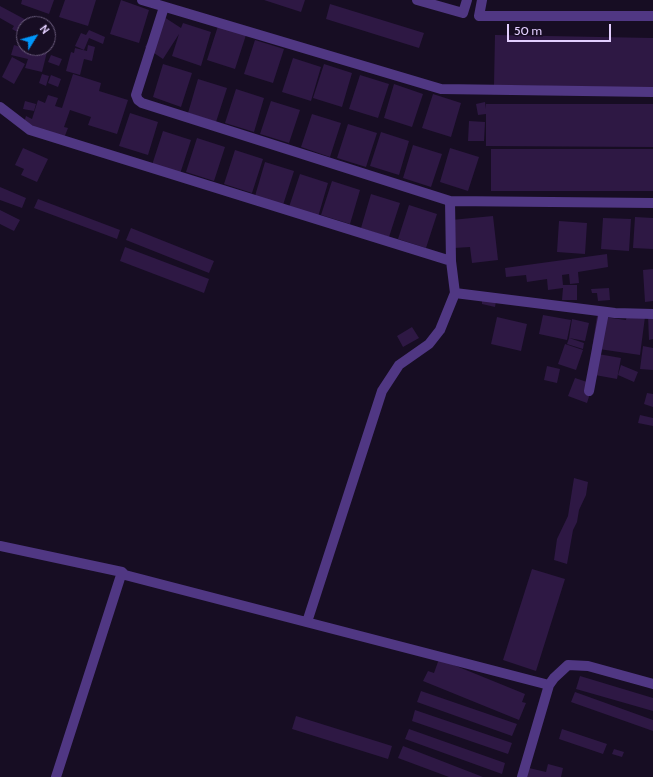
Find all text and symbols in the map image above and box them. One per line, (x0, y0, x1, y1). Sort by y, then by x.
north arrow (16, 16, 56, 56)
scale bar (509, 16, 613, 42)
text: N (37, 22, 53, 37)
text: 50 m (514, 23, 542, 38)

